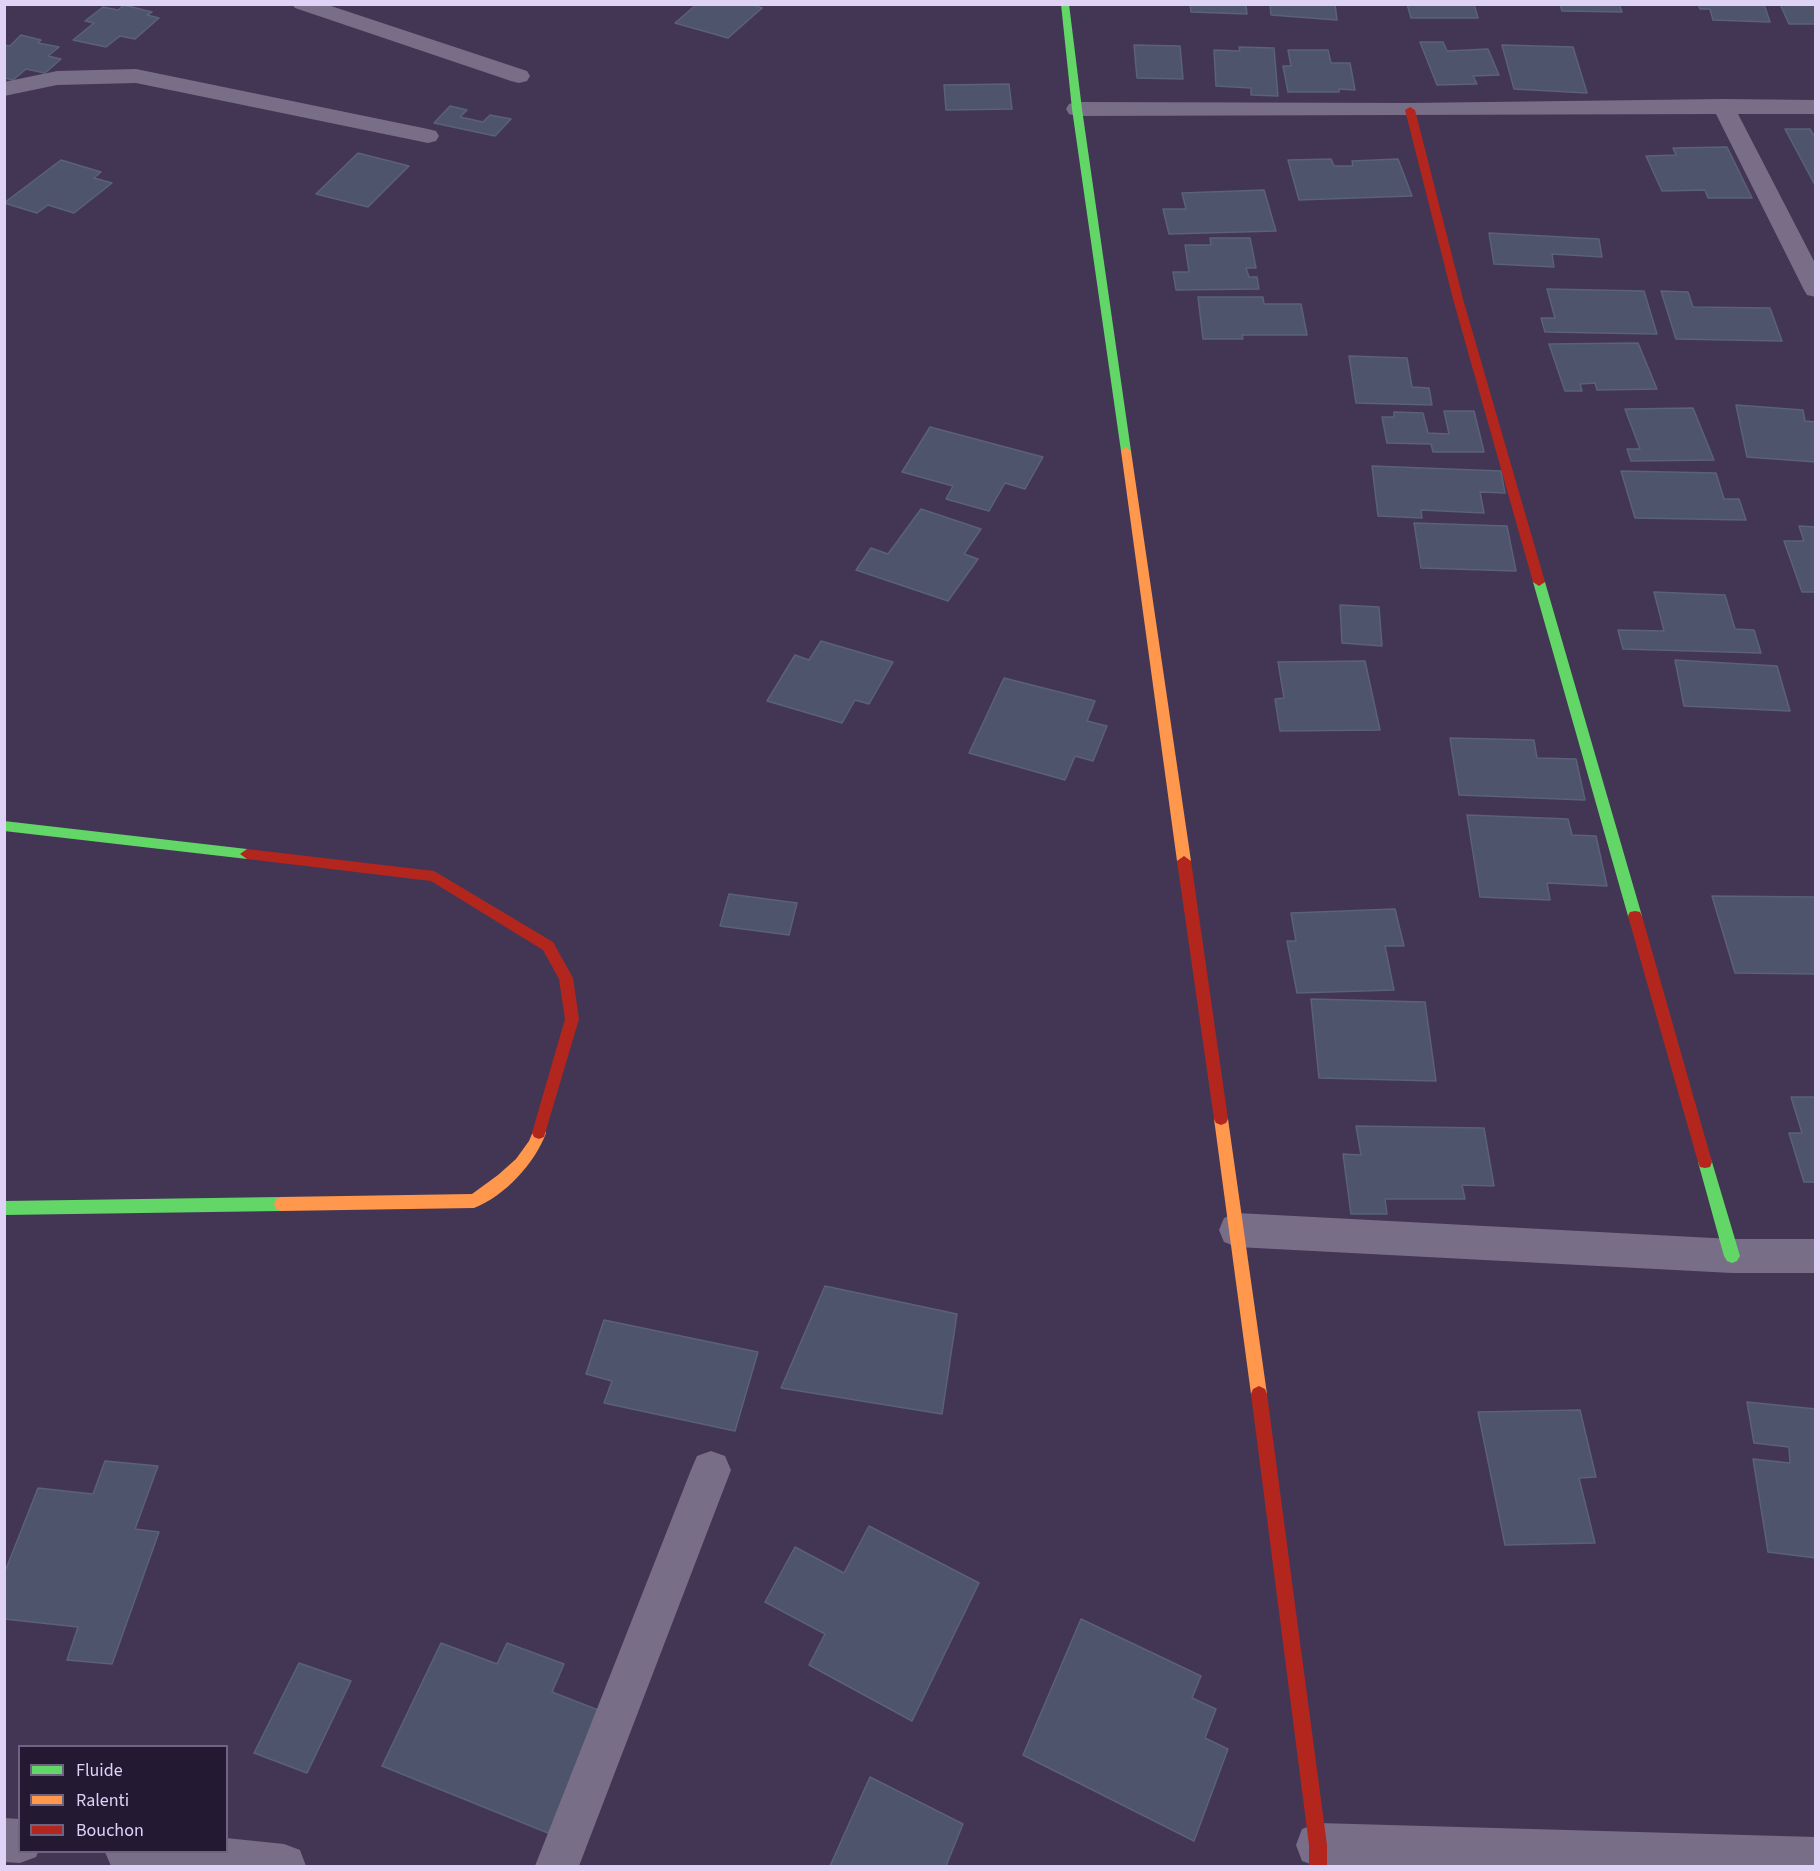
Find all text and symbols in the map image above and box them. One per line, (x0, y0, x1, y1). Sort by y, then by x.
legend (18, 1745, 228, 1853)
text: Fluide (76, 1758, 123, 1783)
text: Ralenti (76, 1788, 129, 1813)
text: Bouchon (76, 1818, 144, 1843)

